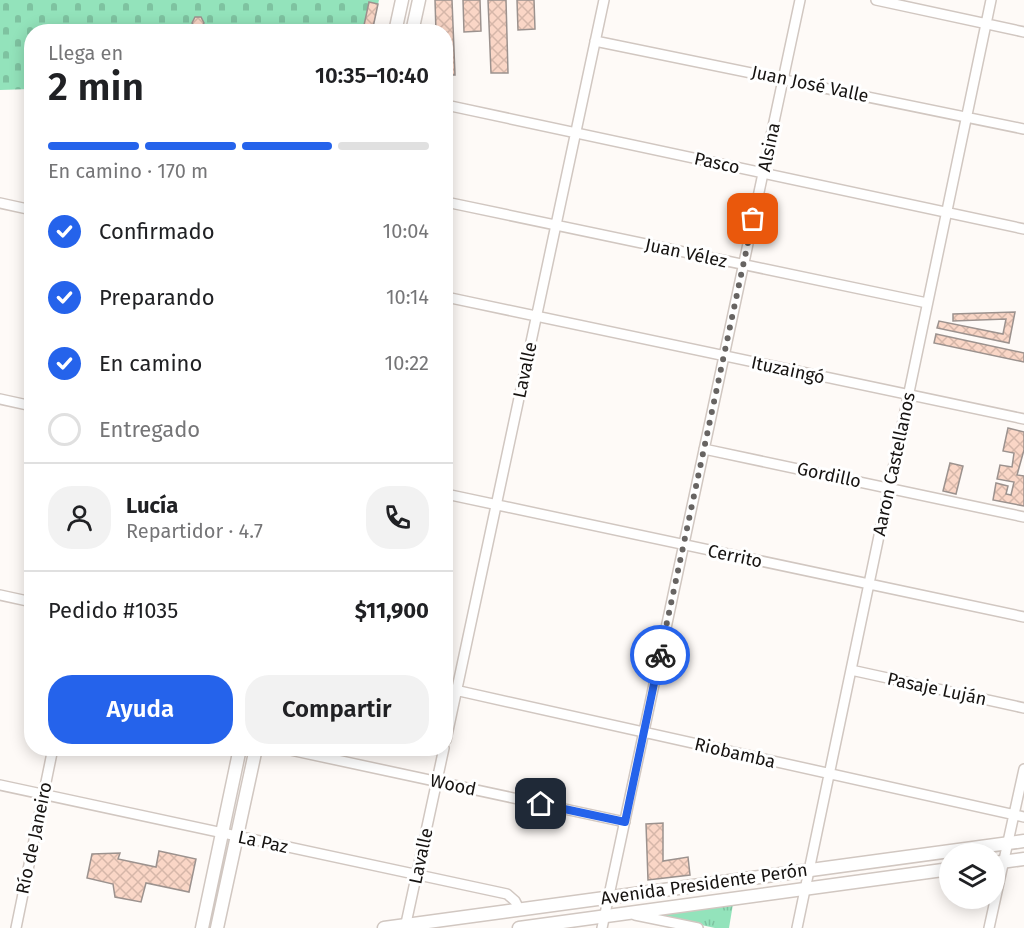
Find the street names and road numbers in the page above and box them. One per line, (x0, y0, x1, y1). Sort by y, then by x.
street label: Juan José Valle (749, 61, 871, 107)
street label: Alsina (753, 121, 785, 173)
street label: Pasco (692, 147, 742, 179)
street label: Juan Vélez (643, 234, 729, 272)
street label: Lavalle (508, 340, 542, 400)
street label: Ituzaingó (749, 351, 827, 389)
street label: Aaron Castellanos (868, 390, 920, 538)
street label: Gordillo (795, 457, 863, 493)
street label: Cerrito (706, 539, 764, 573)
street label: Pasaje Luján (885, 668, 989, 710)
street label: Riobamba (692, 733, 778, 773)
street label: Wood (428, 769, 478, 801)
street label: Río de Janeiro (11, 780, 57, 896)
street label: La Paz (236, 826, 290, 858)
street label: Lavalle (404, 826, 438, 886)
street label: Avenida Presidente Perón (599, 859, 809, 909)

